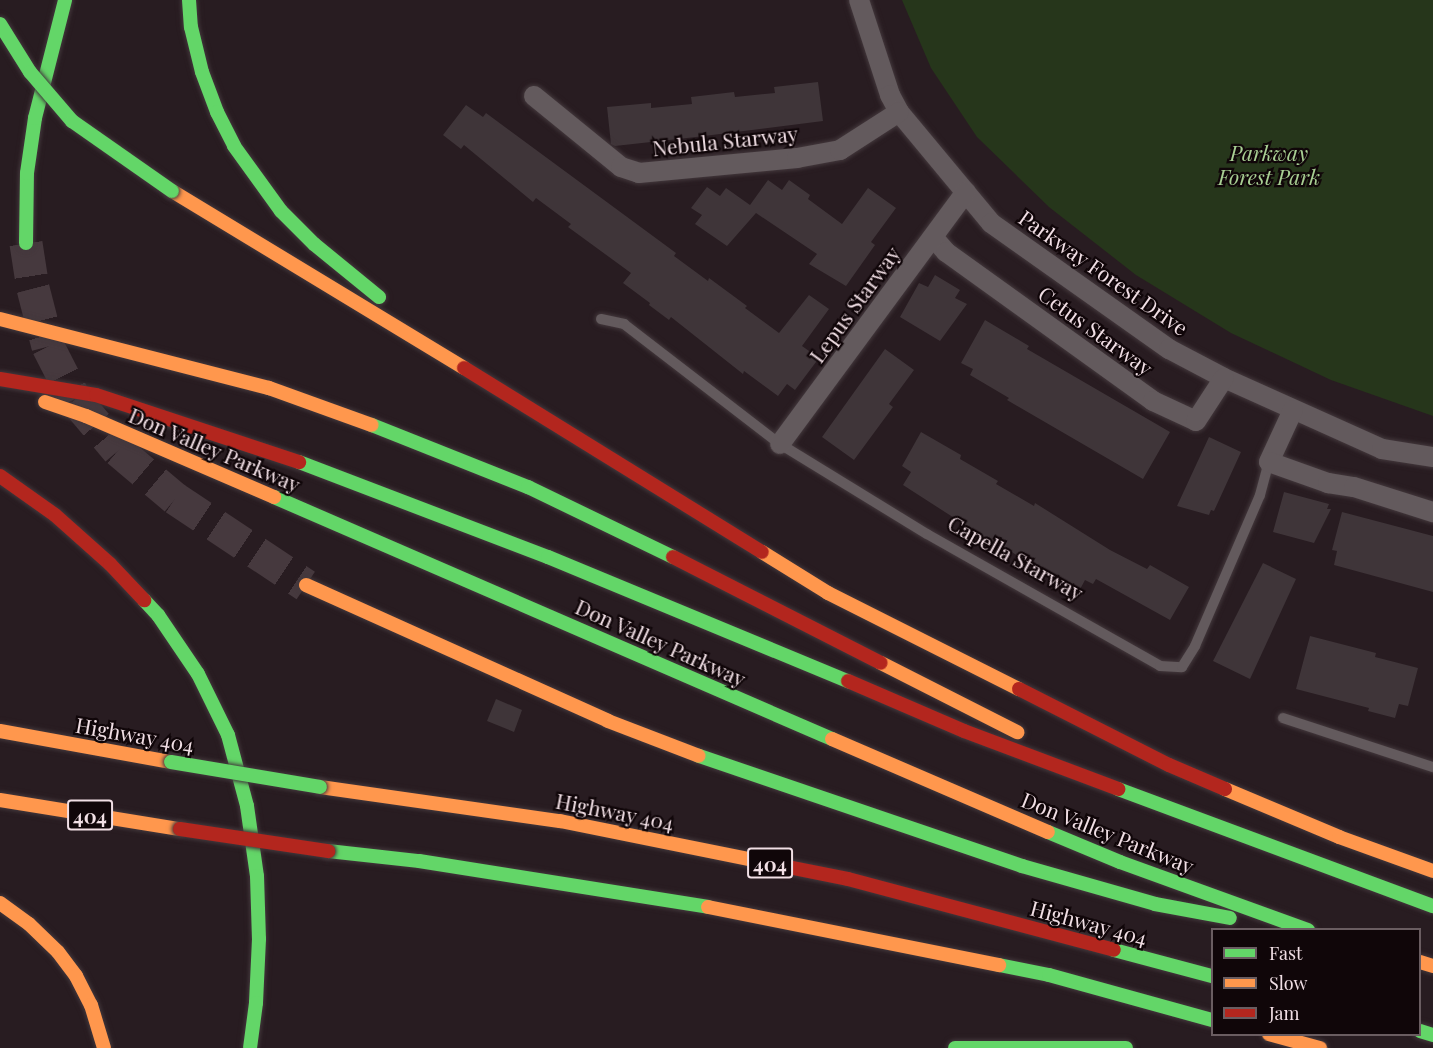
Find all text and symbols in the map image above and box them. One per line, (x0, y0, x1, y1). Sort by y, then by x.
street label: Nebula Starway (651, 120, 799, 160)
park label: Parkway Forest Park (1218, 139, 1320, 189)
street label: Parkway Forest Drive (1014, 204, 1194, 340)
street label: Lepus Starway (803, 241, 905, 367)
street label: Cetus Starway (1034, 280, 1158, 380)
street label: Don Valley Parkway (125, 401, 305, 497)
street label: Capella Starway (944, 509, 1088, 605)
street label: Don Valley Parkway (571, 593, 751, 691)
street label: Highway 404 (73, 711, 197, 757)
street label: Don Valley Parkway (1018, 786, 1198, 878)
street label: Highway 404 (553, 787, 677, 835)
road number: 404 (66, 798, 114, 832)
road number: 404 (746, 846, 794, 880)
street label: Highway 404 (1027, 894, 1151, 950)
legend (1211, 928, 1421, 1036)
text: Fast (1269, 941, 1302, 965)
text: Slow (1269, 971, 1307, 995)
text: Jam (1269, 1001, 1299, 1025)

